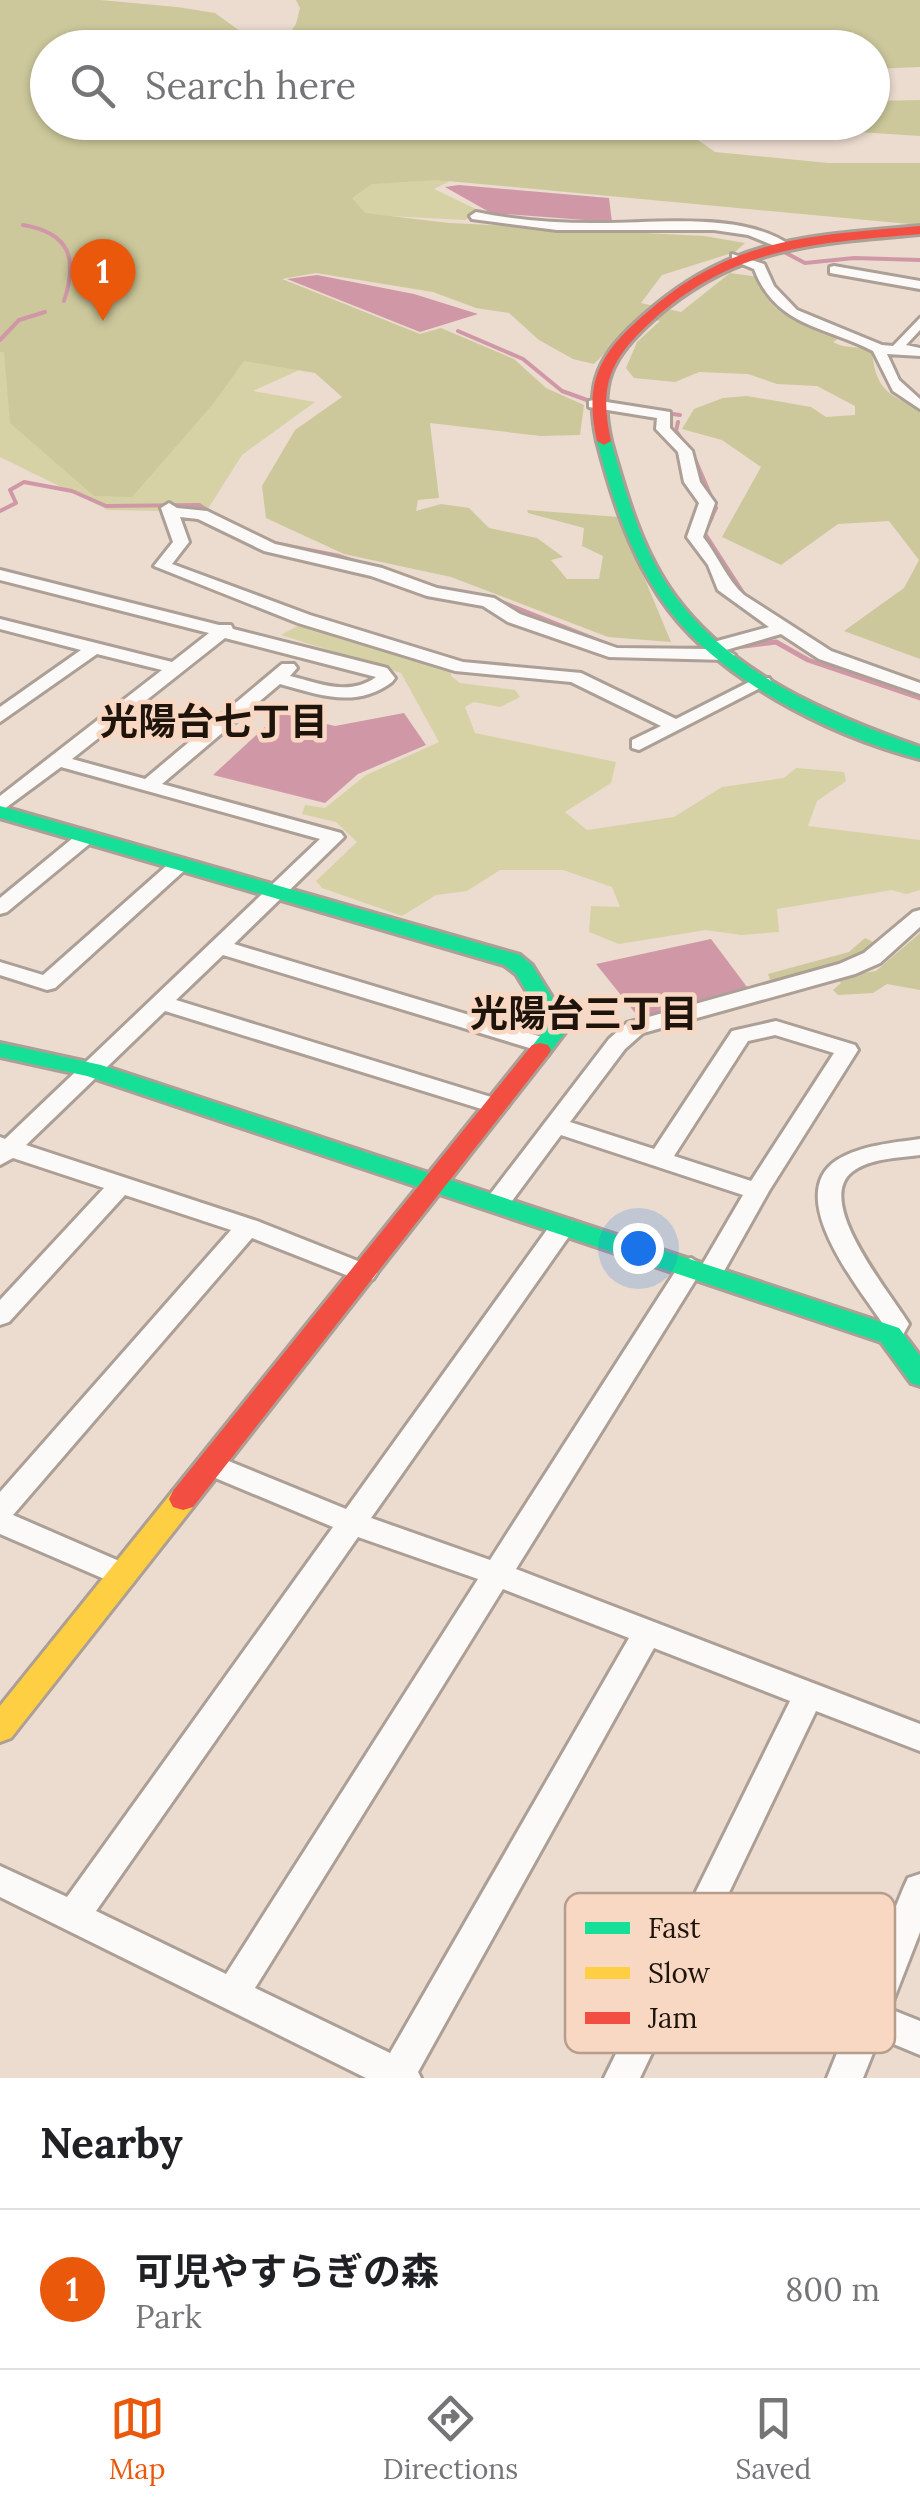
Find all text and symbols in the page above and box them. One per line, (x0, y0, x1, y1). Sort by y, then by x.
search box (30, 30, 890, 140)
icon: search (65, 58, 120, 113)
text: Search here (145, 61, 356, 109)
pin: 1 (70, 238, 136, 321)
district label: 光陽台七丁目 (100, 697, 328, 745)
district label: 光陽台三丁目 (470, 989, 698, 1037)
your location (613, 1223, 664, 1274)
legend (565, 1893, 895, 2053)
text: Fast (648, 1910, 701, 1946)
text: Slow (648, 1955, 711, 1991)
text: Jam (647, 2000, 698, 2036)
text: Nearby (40, 2116, 183, 2170)
text: 可児やすらぎの森 (135, 2247, 439, 2295)
text: 1 (66, 2269, 79, 2310)
text: 800 m (785, 2269, 880, 2310)
text: Park (135, 2296, 202, 2337)
tab: Map (109, 2391, 166, 2487)
tab: Directions (383, 2391, 518, 2487)
tab: Saved (736, 2391, 811, 2487)

